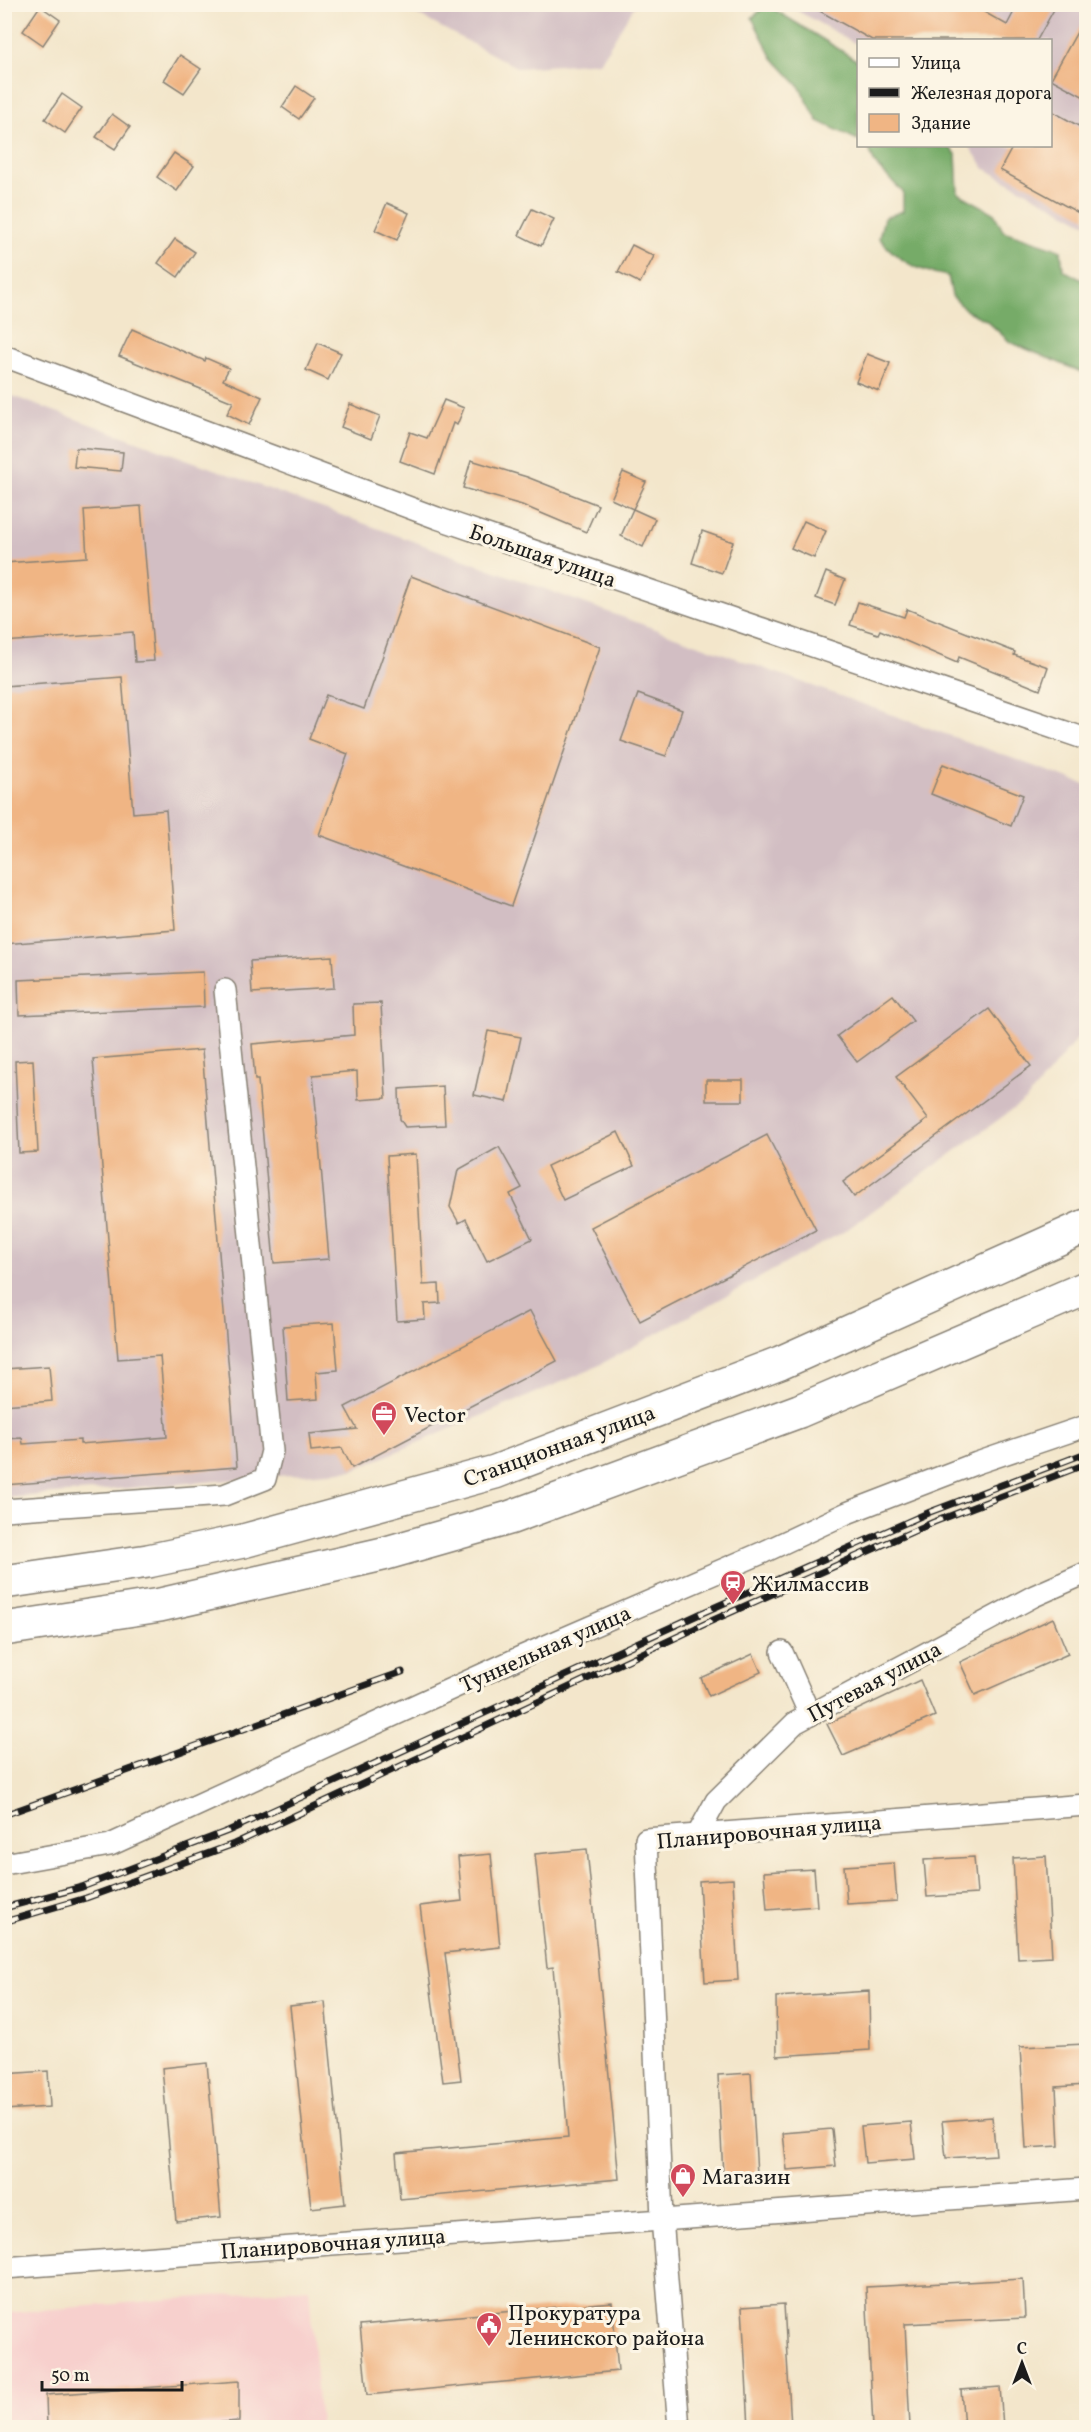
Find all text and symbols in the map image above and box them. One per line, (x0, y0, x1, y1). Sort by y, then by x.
legend (857, 39, 1052, 147)
text: Улица (911, 52, 961, 77)
text: Железная дорога (911, 82, 1052, 107)
text: Здание (911, 112, 971, 137)
street label: Большая улица (465, 518, 620, 597)
street label: Станционная улица (460, 1398, 660, 1496)
office icon: Vector (369, 1399, 399, 1437)
place label: Vector (404, 1401, 466, 1432)
station icon: Жилмассив (718, 1568, 748, 1606)
place label: Жилмассив (752, 1570, 869, 1601)
street label: Туннельная улица (455, 1599, 637, 1702)
street label: Путевая улица (803, 1635, 948, 1732)
street label: Планировочная улица (655, 1808, 883, 1859)
shop icon: Магазин (668, 2161, 698, 2199)
place label: Магазин (702, 2163, 790, 2194)
street label: Планировочная улица (219, 2222, 447, 2269)
place label: Прокуратура Ленинского района (508, 2299, 705, 2355)
public building icon: Прокуратура Ленинского района (474, 2310, 504, 2348)
north arrow (992, 2333, 1052, 2393)
text: С (1017, 2339, 1027, 2361)
scale bar (42, 2354, 182, 2392)
text: 50 m (51, 2364, 90, 2389)

